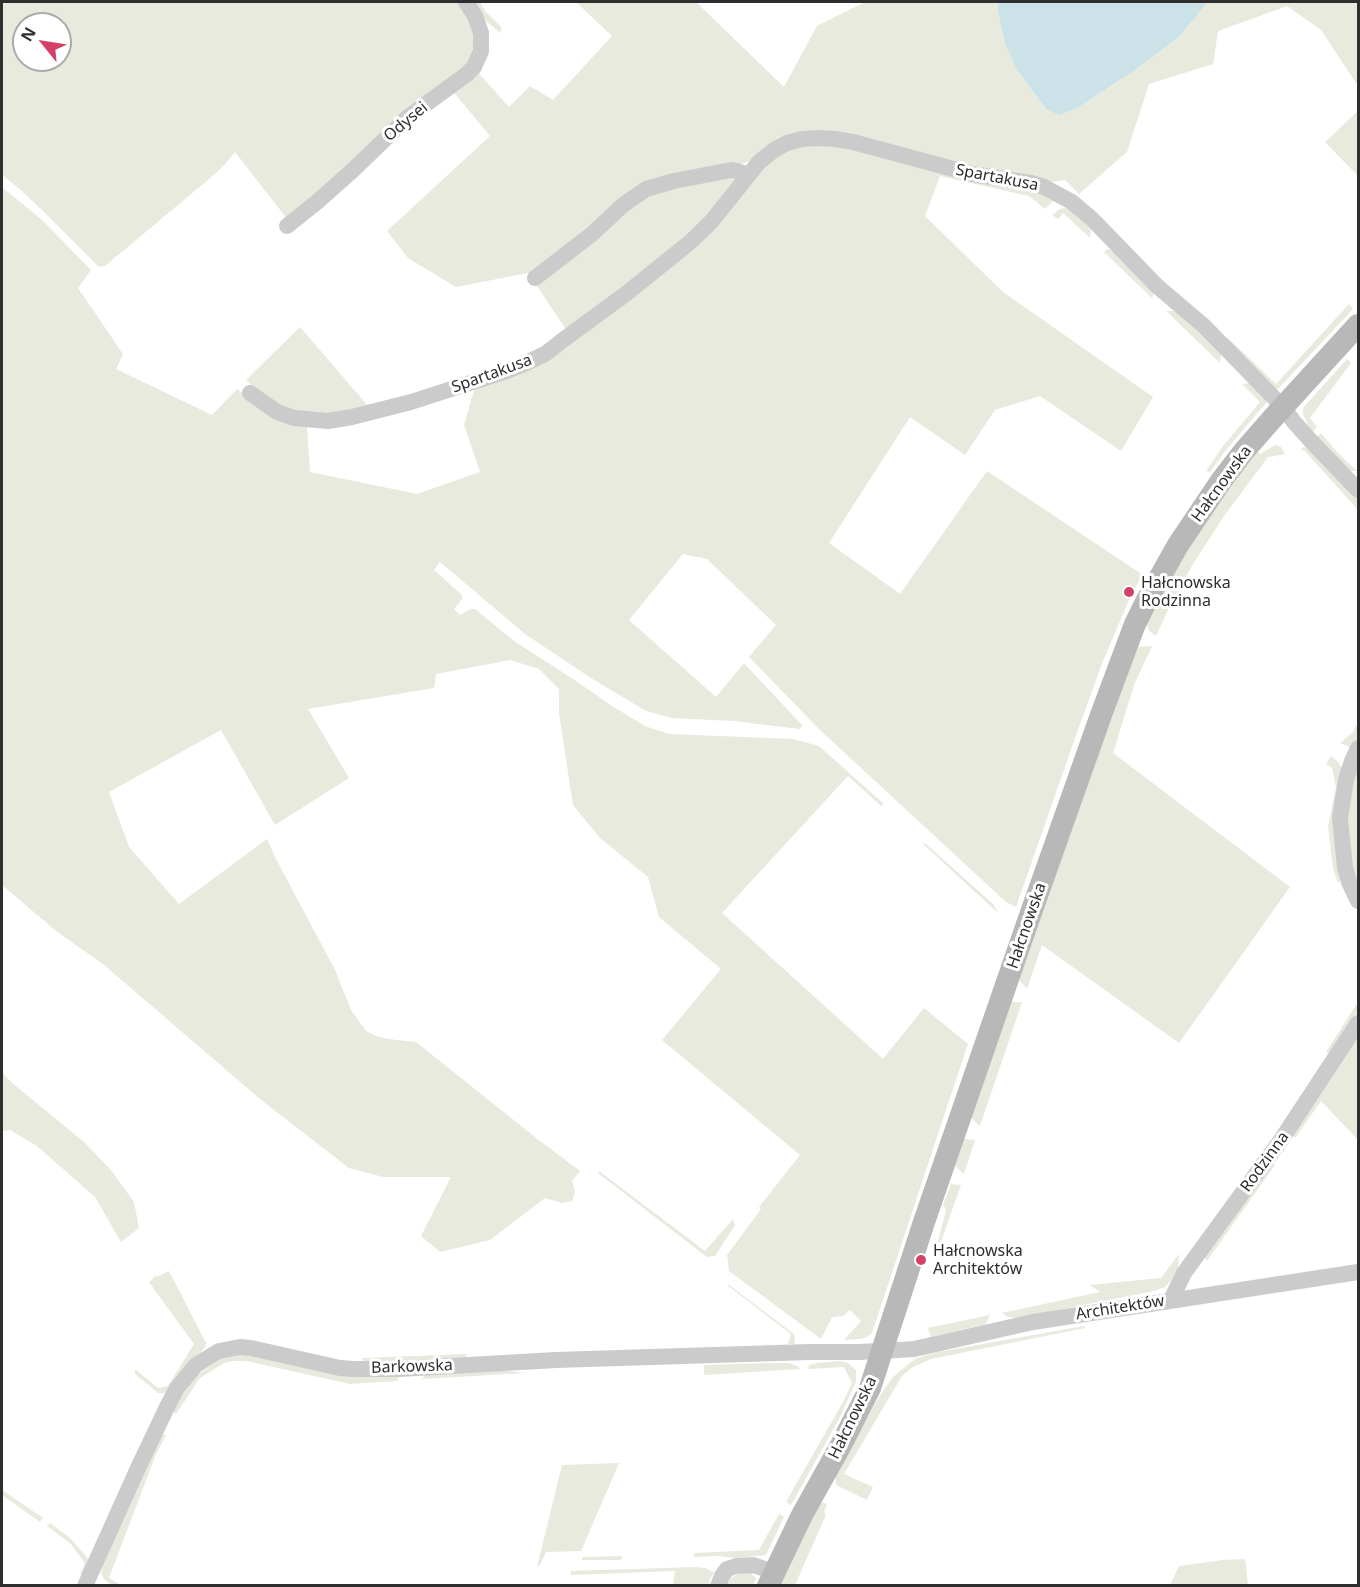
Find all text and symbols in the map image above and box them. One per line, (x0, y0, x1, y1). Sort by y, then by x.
north arrow (12, 12, 72, 72)
text: N (15, 23, 41, 45)
street label: Odysei (380, 98, 432, 146)
street label: Spartakusa (954, 161, 1040, 195)
street label: Spartakusa (449, 351, 535, 397)
street label: Hałcnowska (1188, 442, 1256, 526)
place label: Hałcnowska Rodzinna (1141, 573, 1231, 611)
marker: Hałcnowska Rodzinna (1122, 585, 1136, 599)
street label: Hałcnowska (1003, 880, 1051, 972)
street label: Rodzinna (1237, 1128, 1293, 1196)
place label: Hałcnowska Architektów (933, 1241, 1023, 1279)
marker: Hałcnowska Architektów (914, 1253, 928, 1267)
street label: Architektów (1074, 1292, 1166, 1324)
street label: Barkowska (371, 1356, 453, 1378)
street label: Hałcnowska (825, 1374, 881, 1462)

